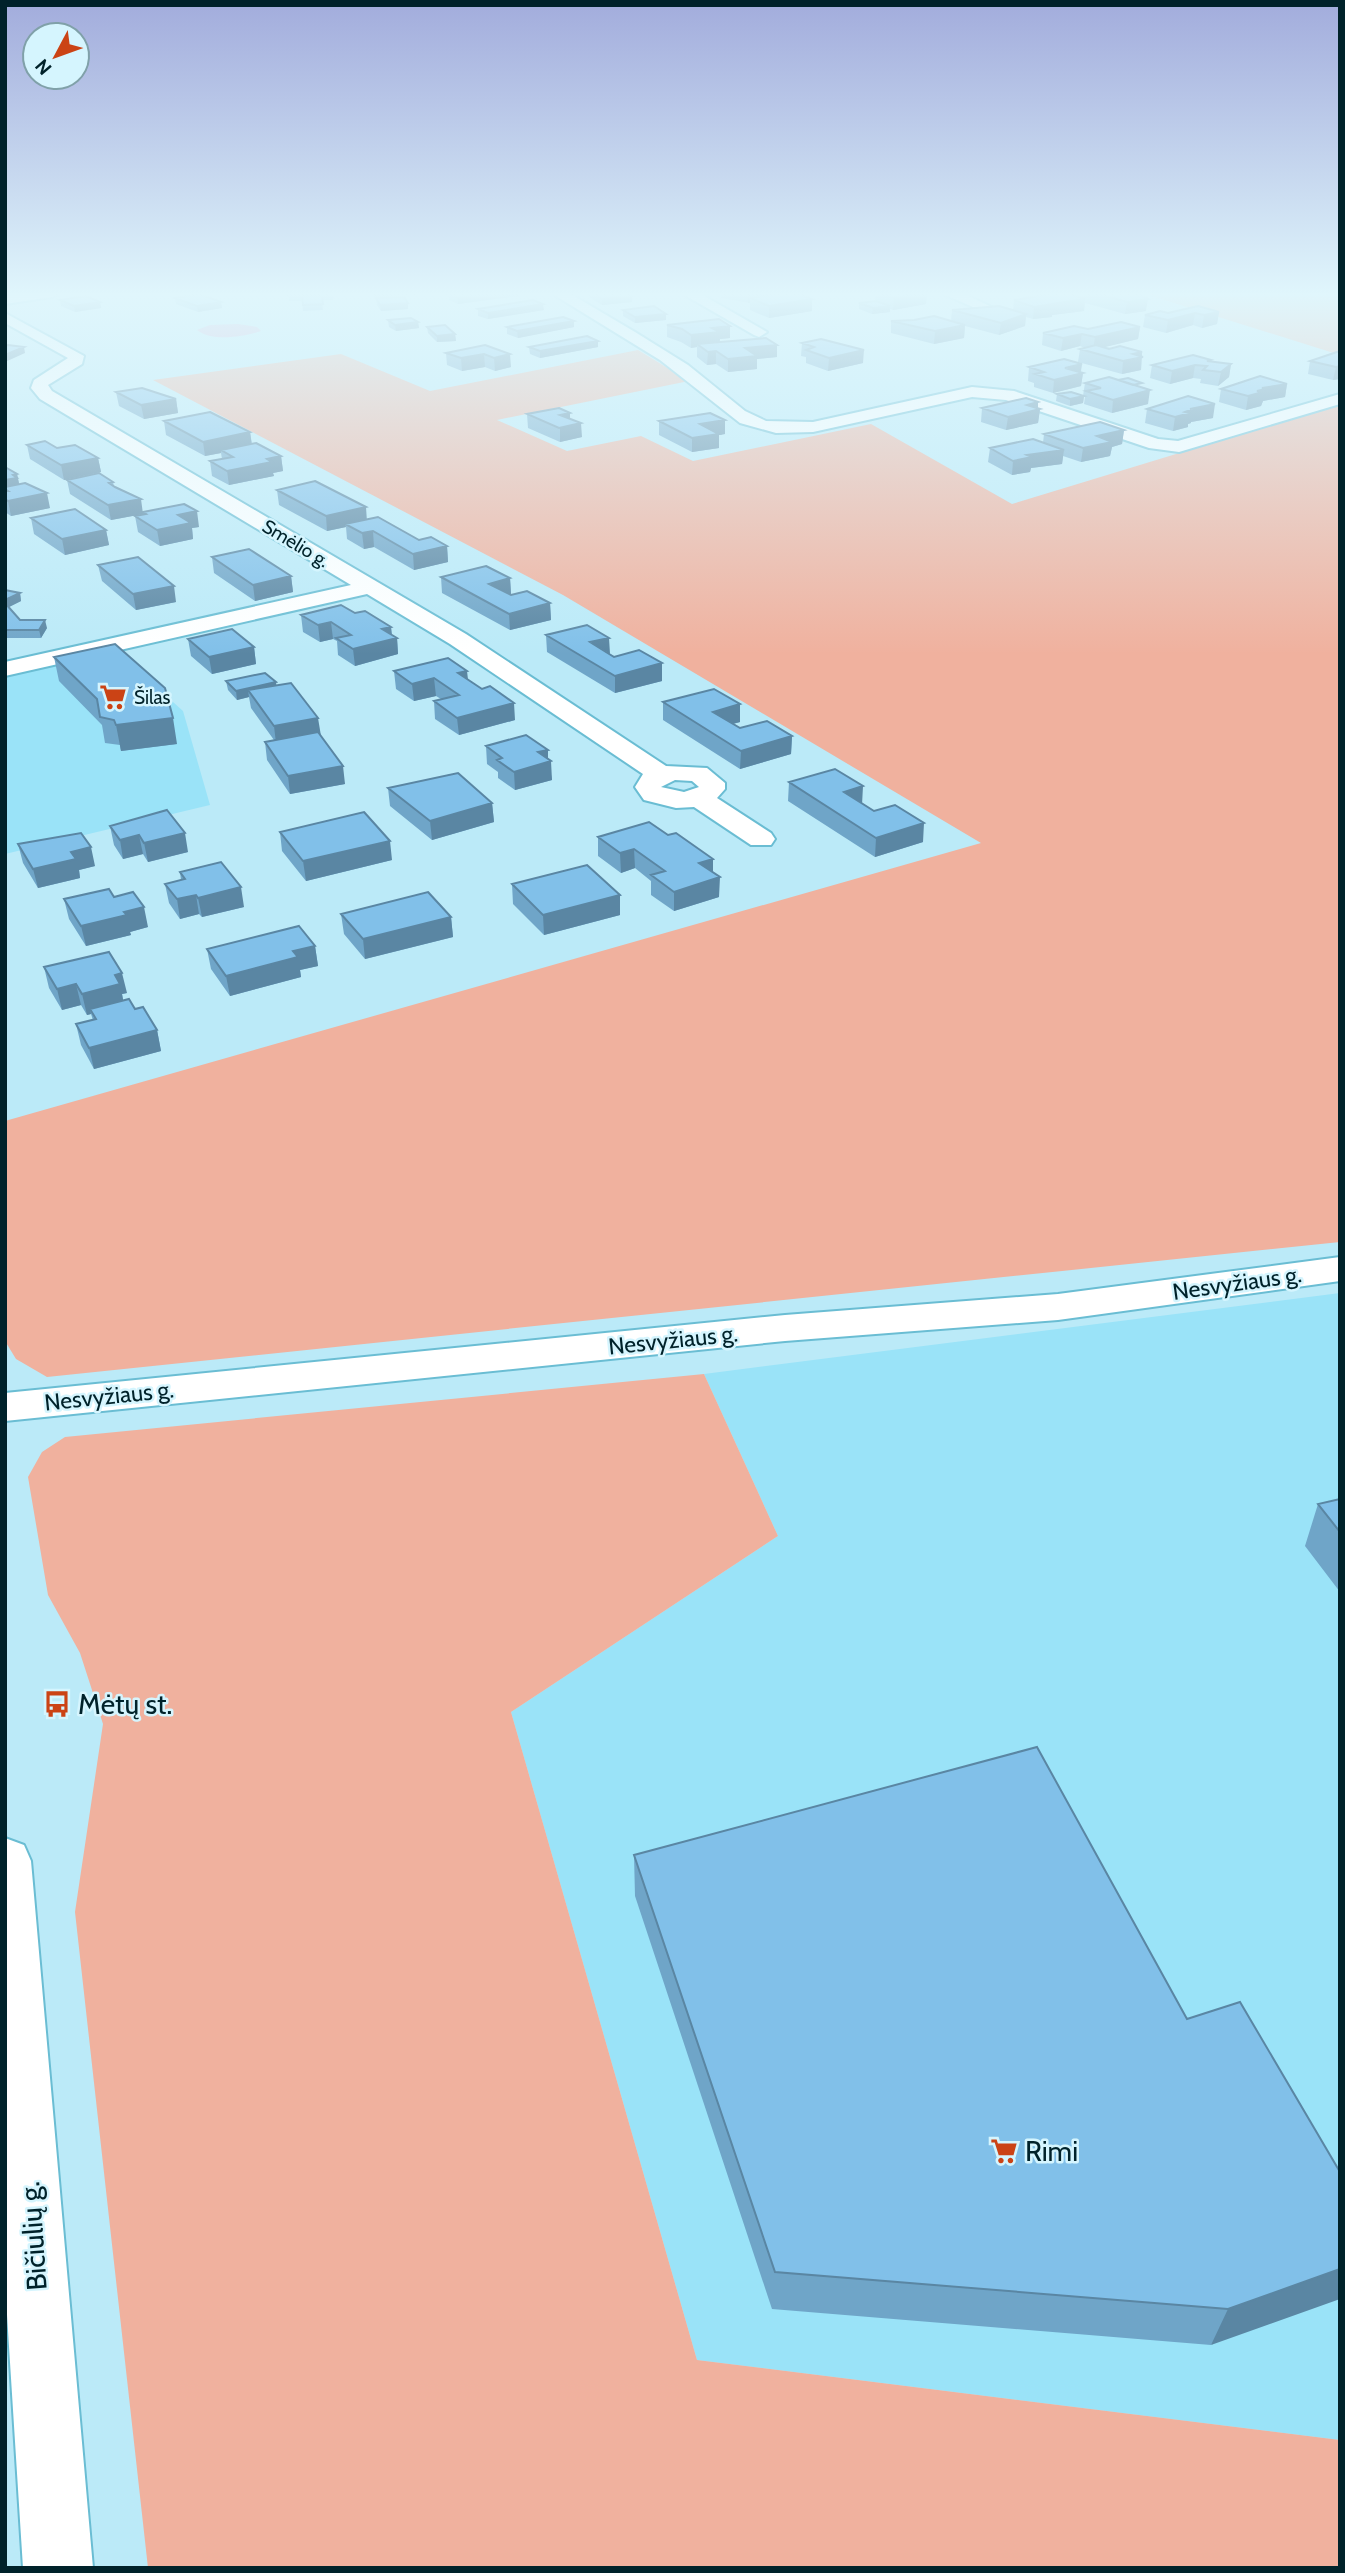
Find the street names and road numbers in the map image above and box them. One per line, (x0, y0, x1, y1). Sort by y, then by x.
street label: Smėlio g. (258, 515, 333, 572)
street label: Nesvyžiaus g. (1171, 1260, 1303, 1306)
street label: Nesvyžiaus g. (607, 1319, 739, 1361)
street label: Nesvyžiaus g. (43, 1375, 175, 1417)
street label: Bičiulių g. (12, 2180, 54, 2292)

